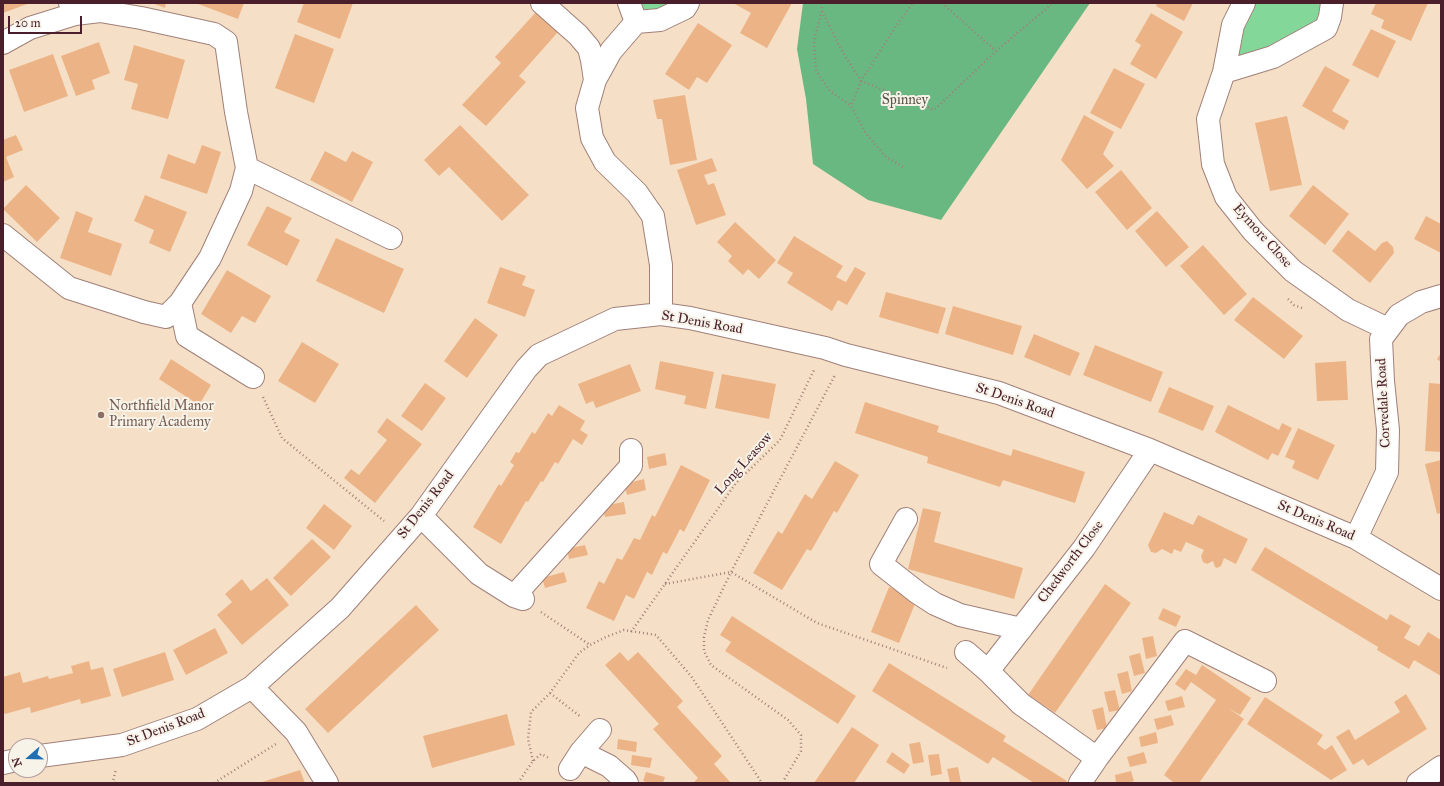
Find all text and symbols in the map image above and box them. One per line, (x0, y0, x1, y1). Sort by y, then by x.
scale bar (10, 8, 84, 34)
text: 20 m (15, 16, 41, 30)
park label: Spinney (882, 93, 928, 109)
street label: Eymore Close (1229, 200, 1295, 272)
street label: St Denis Road (660, 308, 744, 338)
street label: Corvedale Road (1373, 358, 1395, 448)
street label: St Denis Road (973, 380, 1057, 422)
place label: Northfield Manor Primary Academy (109, 399, 214, 432)
marker: Northfield Manor Primary Academy (96, 410, 106, 420)
street label: Long Leasow (712, 429, 776, 499)
street label: St Denis Road (394, 467, 458, 543)
street label: St Denis Road (1275, 497, 1357, 545)
street label: Chedworth Close (1035, 518, 1107, 606)
street label: St Denis Road (125, 705, 207, 751)
north arrow (8, 738, 48, 778)
text: N (9, 755, 25, 769)

